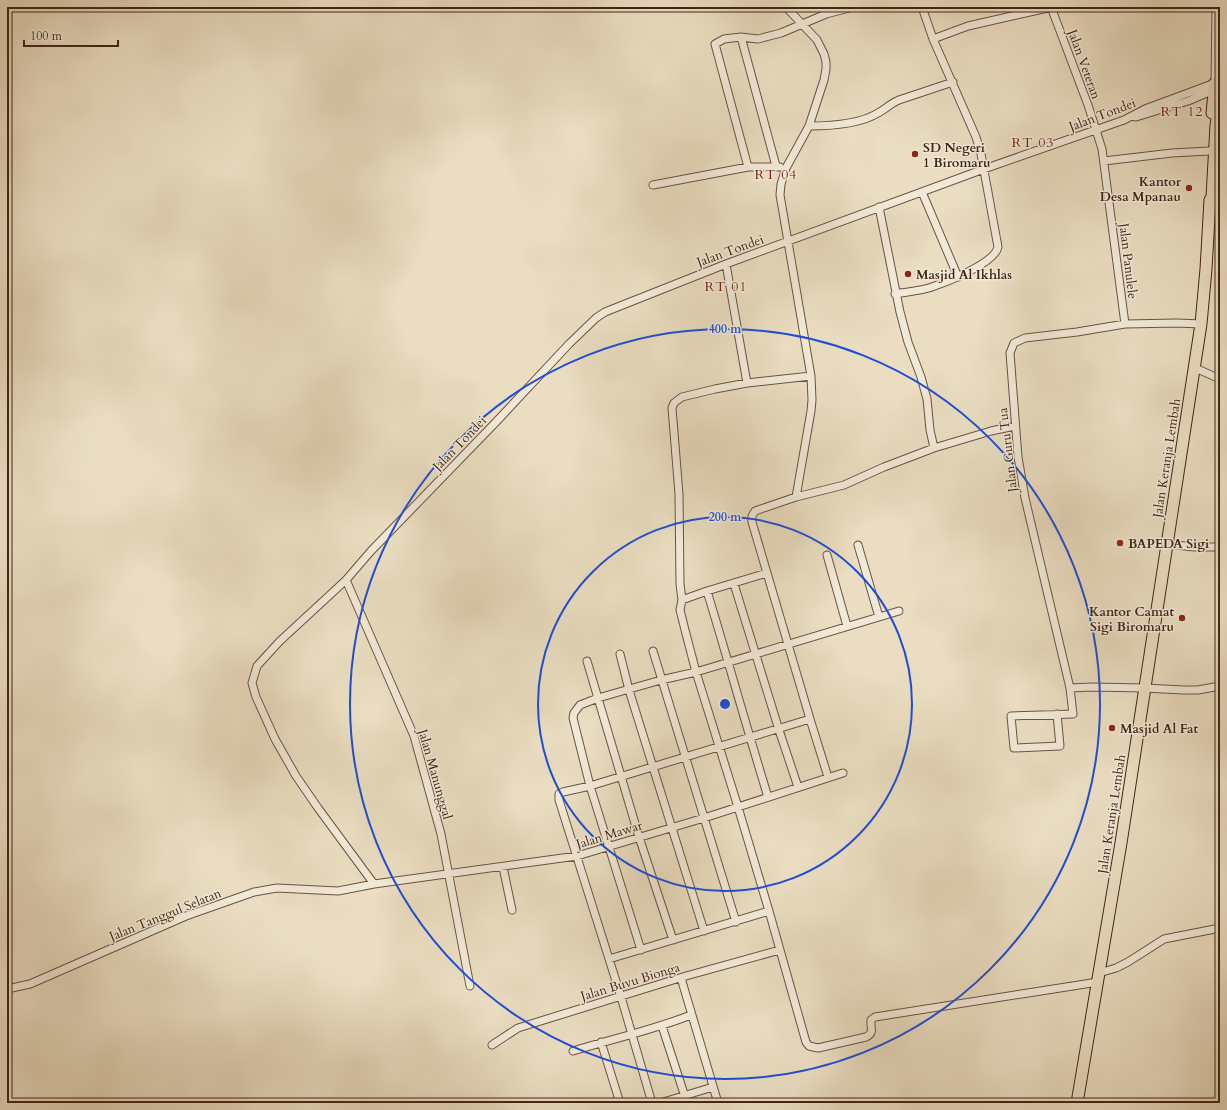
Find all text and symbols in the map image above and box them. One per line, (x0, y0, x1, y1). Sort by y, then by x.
scale bar (24, 22, 118, 48)
street label: Jalan Veteran (1062, 25, 1105, 102)
text: 100 m (30, 28, 63, 44)
street label: Jalan Tondei (1064, 94, 1139, 137)
district label: RT 12 (1160, 102, 1204, 121)
district label: RT 03 (1011, 133, 1055, 152)
place label: SD Negeri 1 Biromaru (923, 139, 991, 172)
marker: SD Negeri 1 Biromaru (910, 149, 920, 159)
district label: RT 04 (754, 165, 798, 184)
place label: Kantor Desa Mpanau (1100, 173, 1182, 206)
marker: Kantor Desa Mpanau (1184, 183, 1194, 193)
street label: Jalan Panulele (1114, 220, 1142, 300)
street label: Jalan Tondei (692, 230, 767, 272)
place label: Masjid Al Ikhlas (916, 266, 1012, 284)
marker: Masjid Al Ikhlas (903, 269, 913, 279)
district label: RT 01 (704, 277, 748, 296)
text: 400 m (709, 321, 742, 337)
street label: Jalan Keranja Lembah (1148, 397, 1185, 521)
street label: Jalan Guru Tua (994, 406, 1022, 495)
street label: Jalan Tondei (427, 412, 491, 477)
text: 200 m (709, 509, 742, 525)
place label: BAPEDA Sigi (1128, 535, 1209, 553)
marker: BAPEDA Sigi (1115, 538, 1125, 548)
place label: Kantor Camat Sigi Biromaru (1089, 603, 1174, 636)
marker: Kantor Camat Sigi Biromaru (1177, 613, 1187, 623)
centre of rings (718, 697, 732, 711)
place label: Masjid Al Fat (1120, 720, 1198, 738)
marker: Masjid Al Fat (1107, 723, 1117, 733)
street label: Jalan Manunggal (413, 725, 457, 822)
street label: Jalan Keranja Lembah (1093, 753, 1130, 877)
street label: Jalan Mawar (572, 816, 645, 854)
street label: Jalan Tanggul Selatan (105, 884, 225, 946)
street label: Jalan Buvu Bionga (577, 958, 682, 1006)

